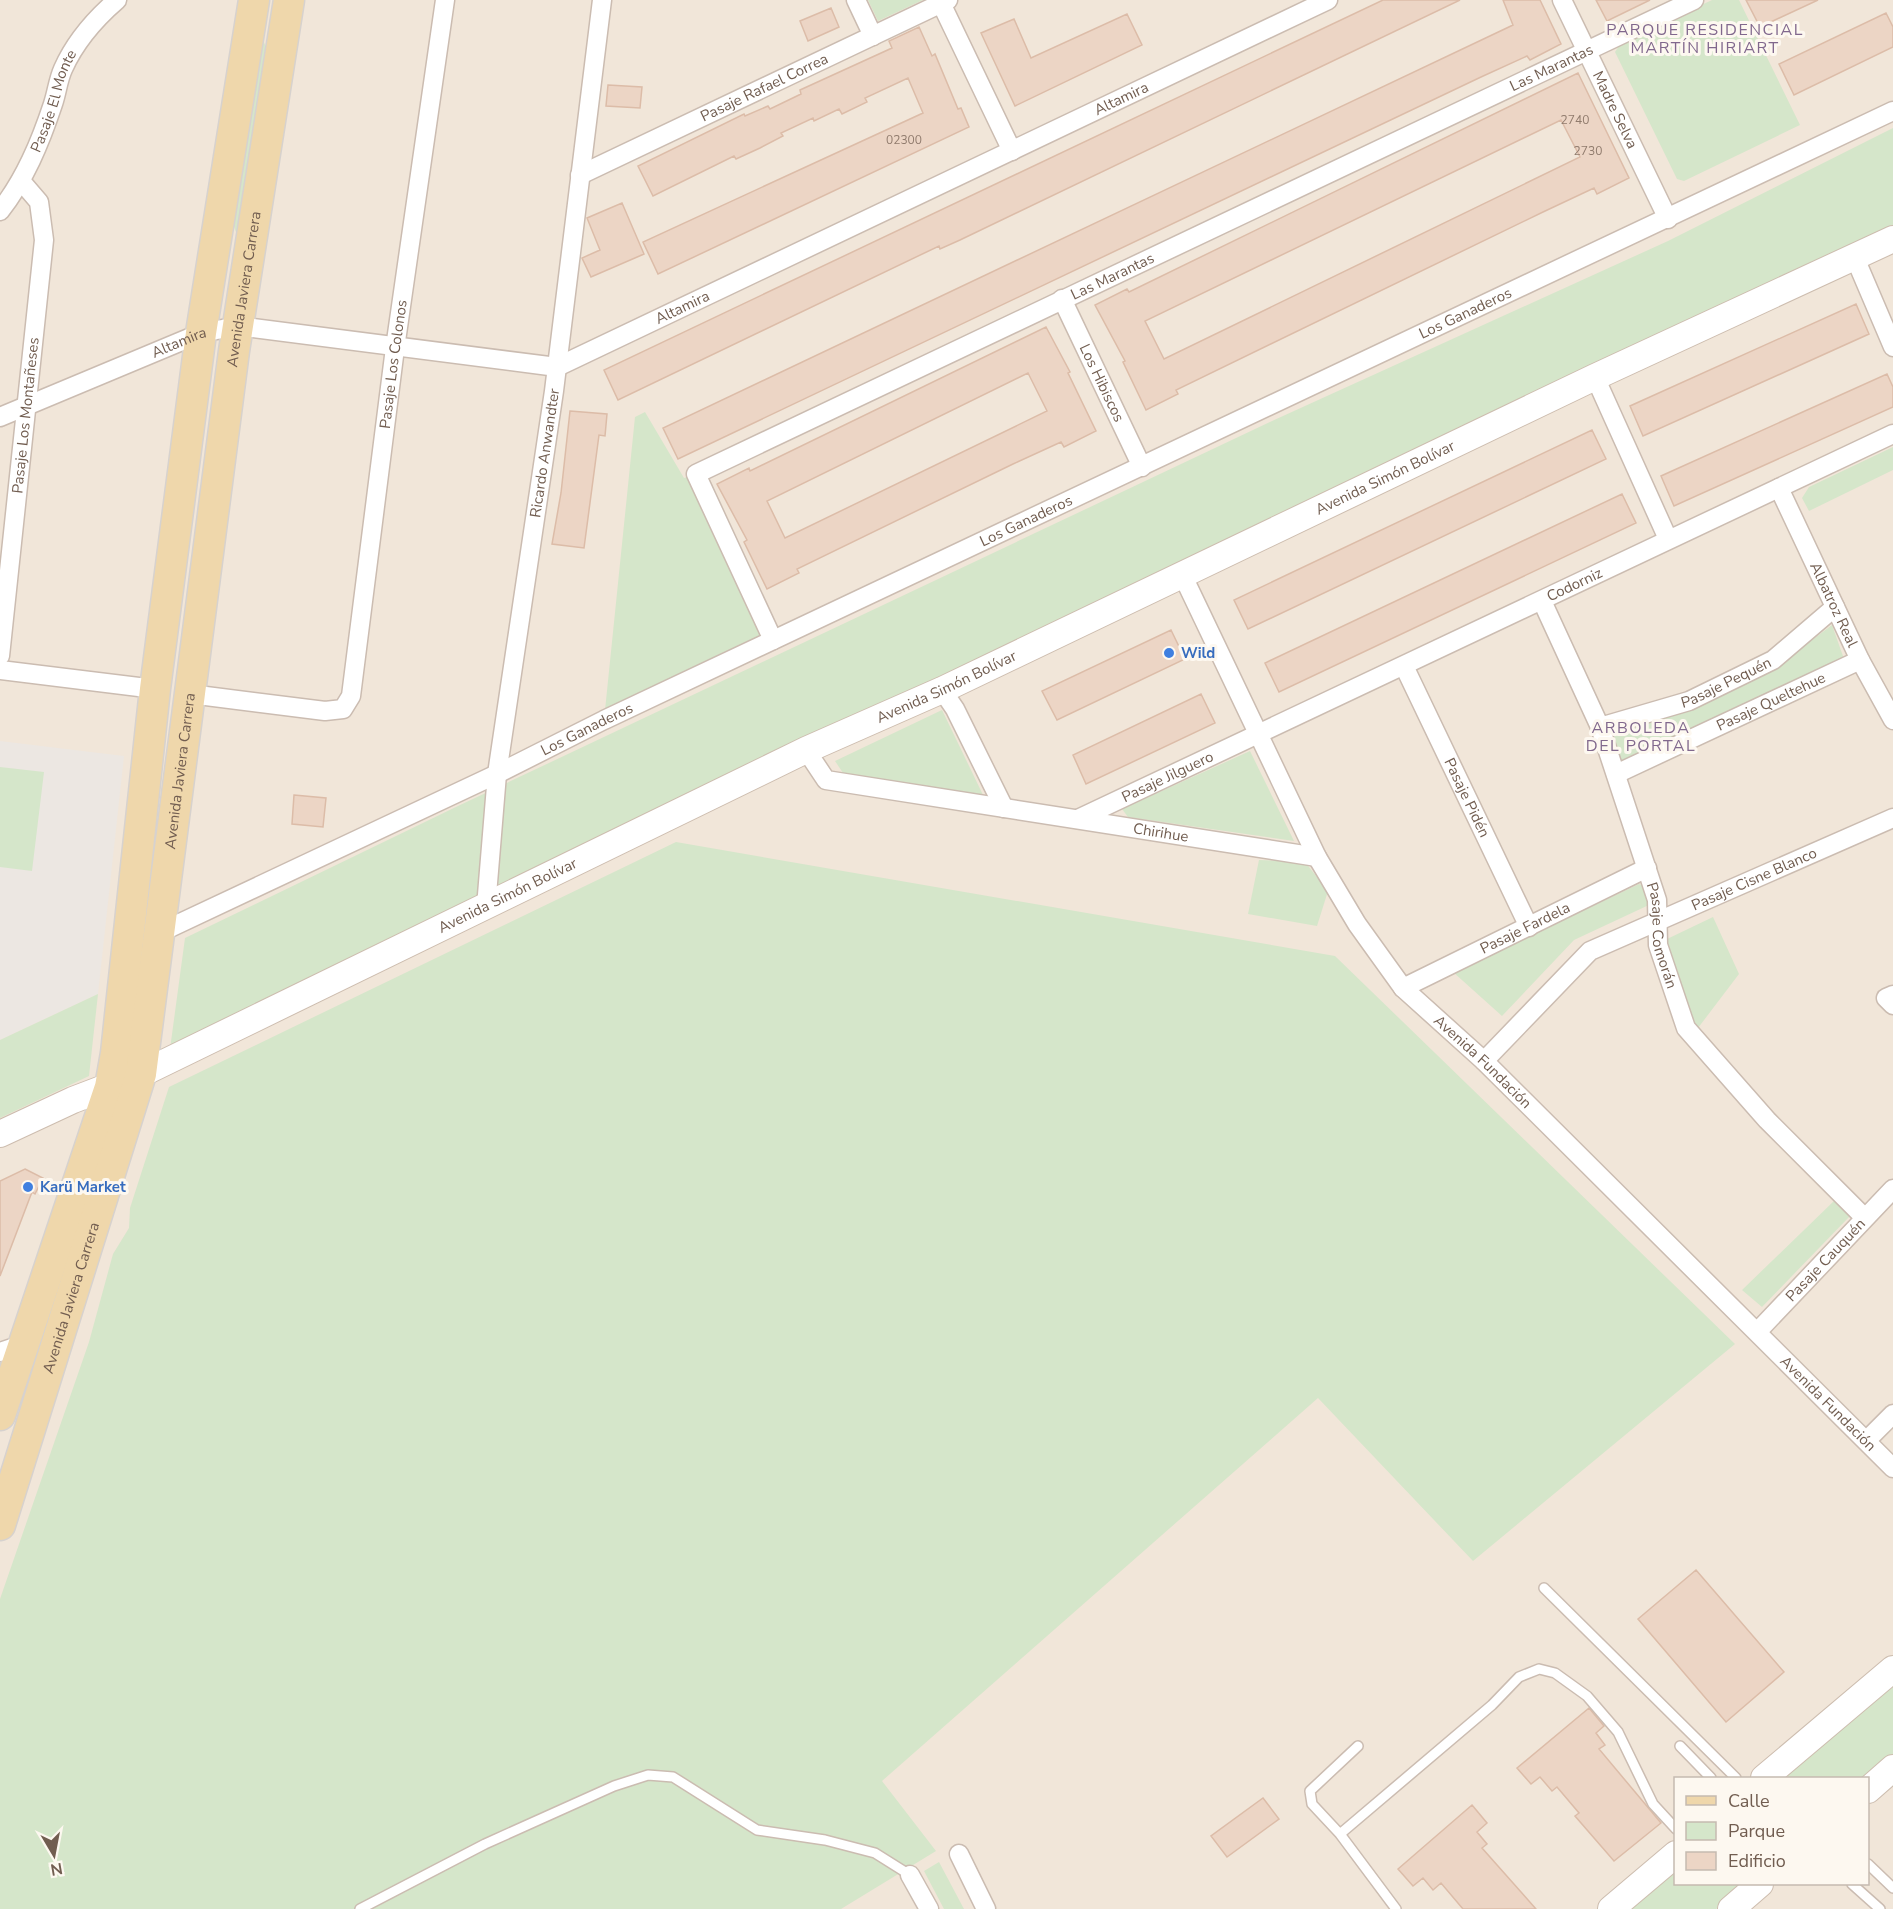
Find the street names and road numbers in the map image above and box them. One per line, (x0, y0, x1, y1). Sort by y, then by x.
street label: Las Marantas (1506, 39, 1596, 96)
street label: Pasaje El Monte (26, 46, 81, 155)
street label: Pasaje Rafael Correa (697, 48, 831, 126)
street label: Madre Selva (1588, 68, 1642, 152)
street label: Altamira (1091, 77, 1152, 120)
street label: Avenida Javiera Carrera (222, 210, 266, 368)
street label: Las Marantas (1067, 248, 1157, 305)
street label: Los Ganaderos (1416, 283, 1515, 344)
street label: Altamira (652, 286, 713, 329)
street label: Pasaje Los Colonos (375, 298, 412, 430)
street label: Altamira (148, 322, 208, 363)
street label: Pasaje Los Montañeses (7, 336, 44, 494)
street label: Los Hibiscos (1075, 341, 1129, 425)
street label: Ricardo Anwandter (525, 386, 564, 519)
street label: Avenida Simón Bolívar (1312, 435, 1459, 520)
street label: Los Ganaderos (976, 490, 1076, 551)
street label: Albatroz Real (1805, 559, 1863, 651)
street label: Codorniz (1543, 563, 1606, 606)
street label: Avenida Simón Bolívar (873, 645, 1020, 728)
street label: Pasaje Pequén (1679, 652, 1775, 713)
street label: Pasaje Queltehue (1713, 668, 1829, 736)
street label: Avenida Javiera Carrera (160, 692, 200, 850)
street label: Los Ganaderos (537, 698, 636, 760)
street label: Pasaje Jilguero (1118, 746, 1217, 807)
street label: Pasaje Pidén (1439, 755, 1495, 841)
street label: Chirihue (1132, 818, 1190, 847)
street label: Pasaje Cisne Blanco (1688, 843, 1820, 915)
street label: Avenida Simón Bolívar (435, 853, 581, 938)
street label: Pasaje Comorán (1642, 880, 1682, 991)
street label: Pasaje Fardela (1477, 897, 1573, 959)
street label: Avenida Fundación (1430, 1011, 1536, 1113)
street label: Pasaje Cauquén (1781, 1214, 1870, 1306)
street label: Avenida Javiera Carrera (38, 1220, 104, 1376)
street label: Avenida Fundación (1776, 1351, 1881, 1456)

